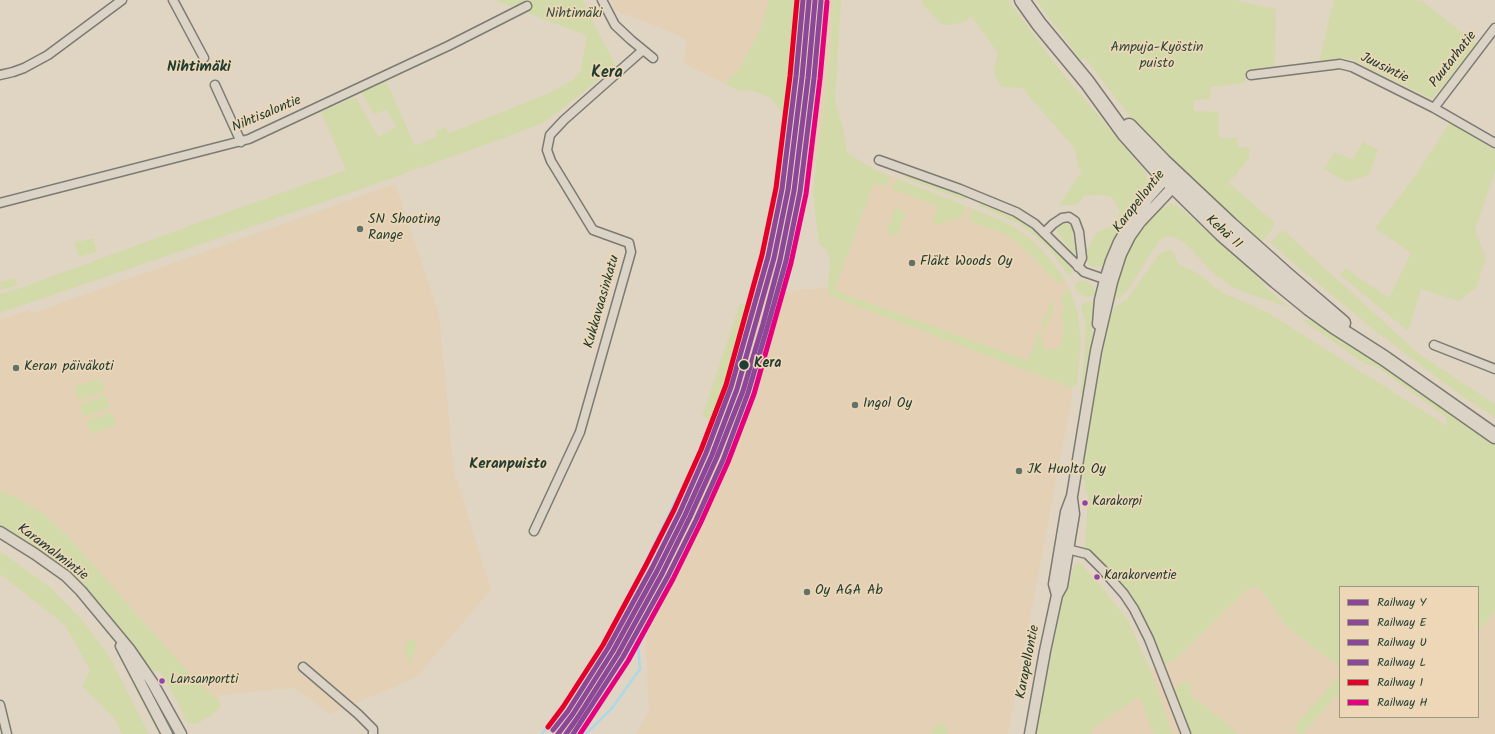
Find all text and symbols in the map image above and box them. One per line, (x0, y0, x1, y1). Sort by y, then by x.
park label: Nihtimäki (546, 7, 602, 23)
street label: Puutarhatie (1427, 29, 1481, 91)
park label: Ampuja-Kyöstin puisto (1111, 41, 1203, 74)
street label: Juusintie (1357, 50, 1411, 88)
district label: Nihtimäki (167, 59, 231, 77)
district label: Kera (591, 64, 623, 84)
street label: Nihtisalontie (230, 93, 304, 137)
street label: Karapellontie (1110, 167, 1170, 237)
street label: Kehä II (1201, 212, 1245, 254)
place label: SN Shooting Range (368, 213, 441, 246)
marker: SN Shooting Range (355, 224, 365, 234)
street label: Kukkavaasinkatu (582, 254, 624, 350)
place label: Fläkt Woods Oy (920, 255, 1012, 271)
marker: Fläkt Woods Oy (907, 258, 917, 268)
place label: Kera (754, 357, 781, 373)
marker: Kera (737, 358, 751, 372)
place label: Keran päiväkoti (24, 360, 114, 376)
marker: Keran päiväkoti (11, 363, 21, 373)
place label: Ingol Oy (863, 397, 912, 413)
marker: Ingol Oy (850, 400, 860, 410)
district label: Keranpuisto (469, 456, 547, 474)
place label: JK Huolto Oy (1027, 463, 1106, 479)
marker: JK Huolto Oy (1014, 466, 1024, 476)
place label: Karakorpi (1092, 495, 1142, 511)
marker: Karakorpi (1080, 498, 1090, 508)
street label: Karamalmintie (13, 521, 91, 585)
place label: Karakorventie (1104, 569, 1177, 585)
marker: Karakorventie (1092, 572, 1102, 582)
place label: Oy AGA Ab (815, 584, 883, 600)
legend (1339, 586, 1479, 718)
marker: Oy AGA Ab (802, 587, 812, 597)
text: Railway Y (1377, 593, 1426, 612)
text: Railway E (1377, 613, 1427, 632)
street label: Karapellontie (1014, 624, 1044, 700)
text: Railway U (1377, 633, 1427, 652)
text: Railway L (1377, 653, 1426, 672)
place label: Lansanportti (170, 673, 238, 689)
text: Railway 1 (1377, 673, 1423, 692)
marker: Lansanportti (157, 676, 167, 686)
text: Railway H (1377, 693, 1428, 712)

